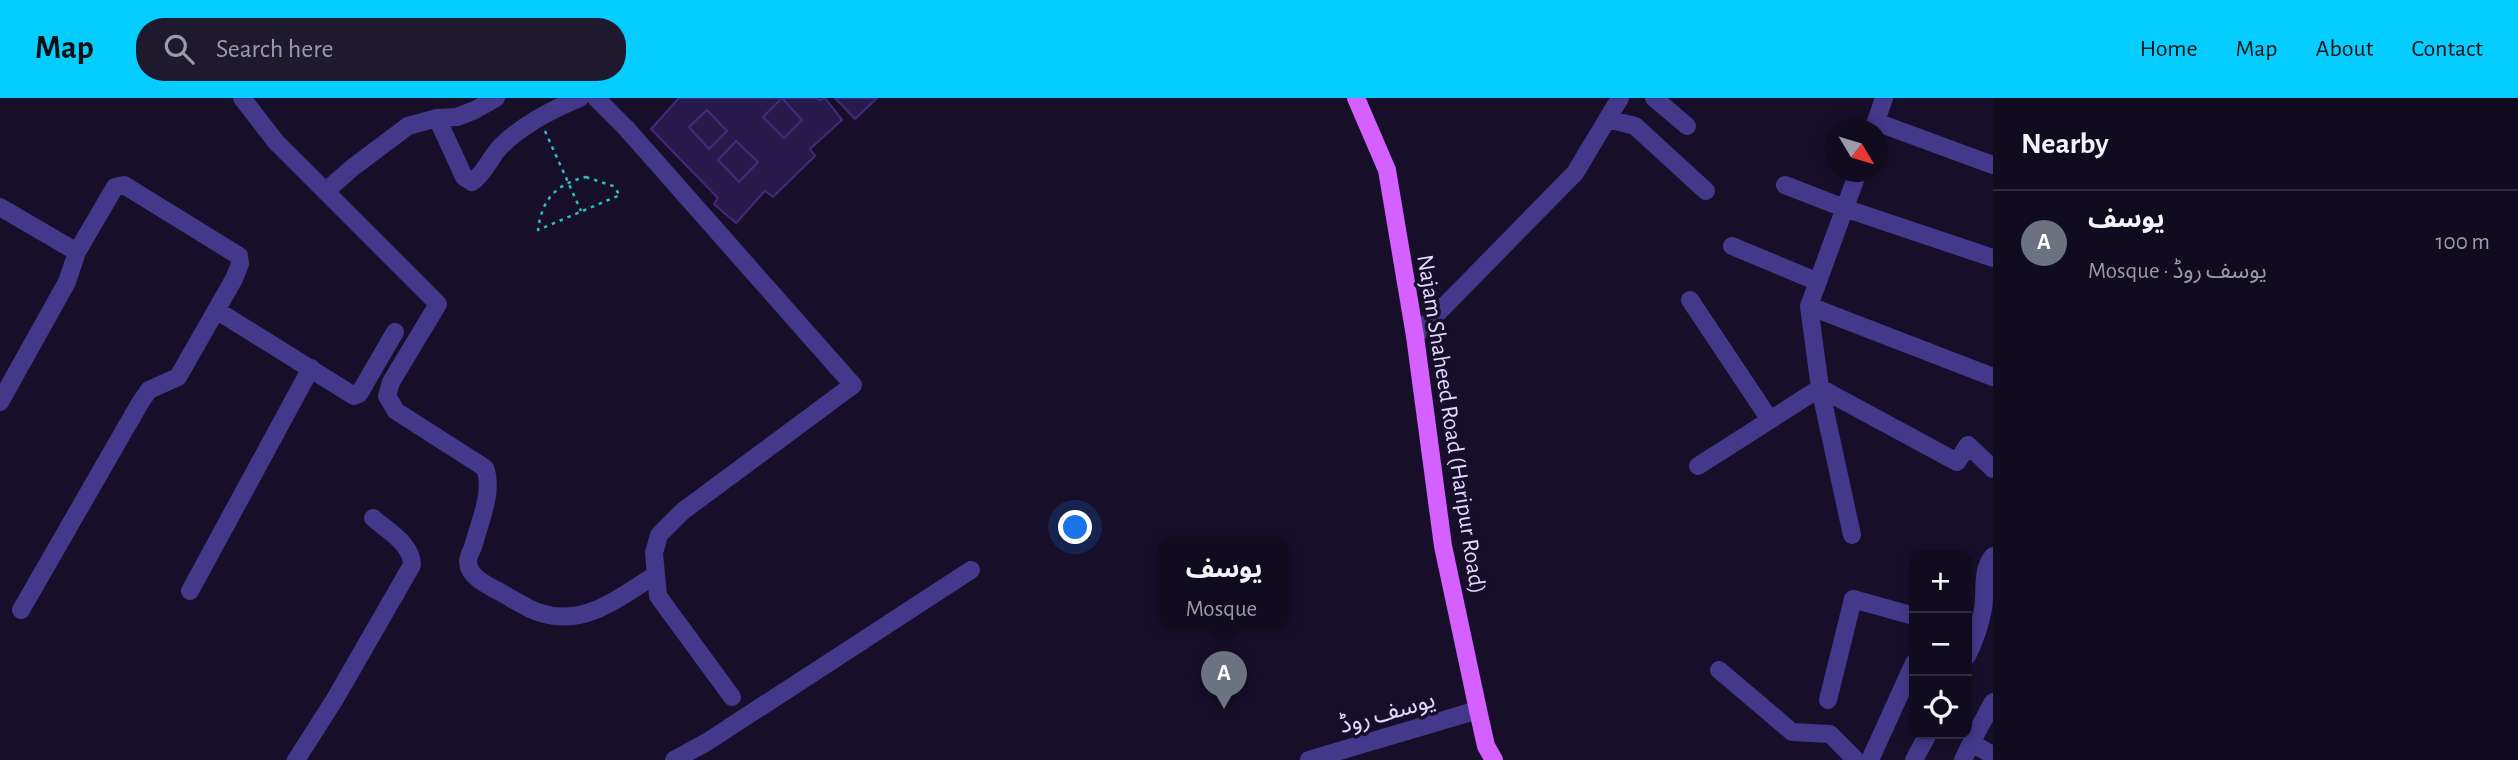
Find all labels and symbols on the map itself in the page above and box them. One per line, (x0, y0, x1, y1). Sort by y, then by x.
north arrow (1825, 119, 1888, 182)
street label: Najam Shaheed Road (Haripur Road) (1412, 253, 1490, 595)
your location (1058, 510, 1092, 544)
pin: A (1201, 651, 1247, 709)
street label: یوسف روڈ (1336, 686, 1438, 739)

